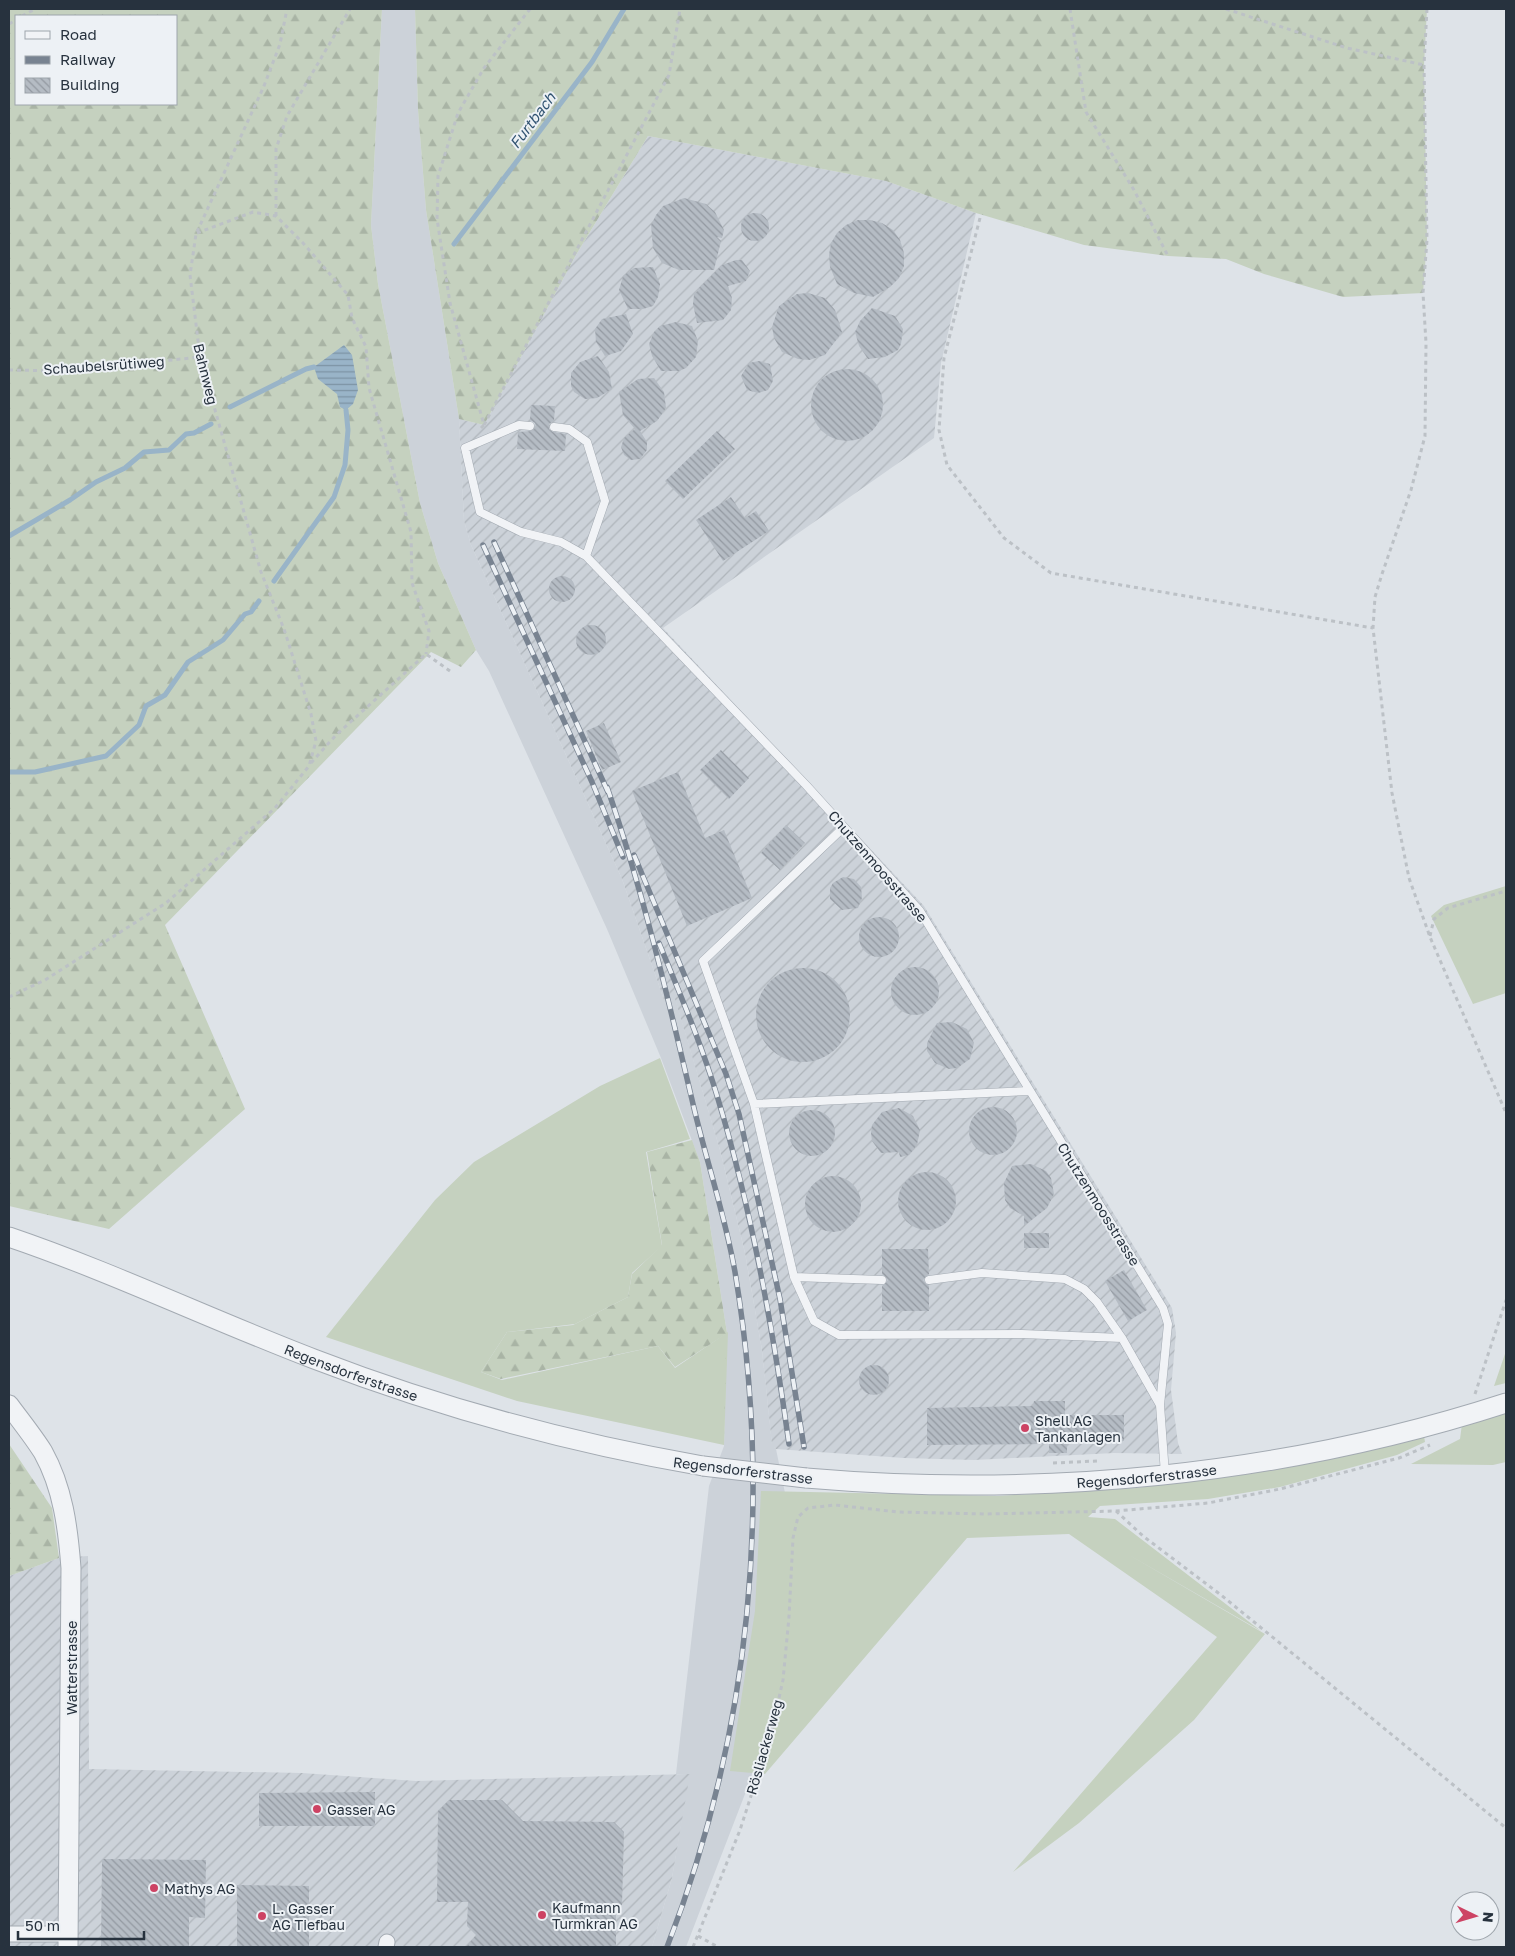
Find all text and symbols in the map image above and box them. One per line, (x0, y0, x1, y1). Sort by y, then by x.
legend (15, 15, 178, 105)
text: Road (60, 25, 97, 43)
text: Railway (60, 50, 116, 68)
text: Building (60, 75, 120, 93)
water label: Furtbach (505, 88, 559, 151)
street label: Bahnweg (190, 342, 222, 406)
street label: Schaubelsrütiweg (43, 352, 165, 378)
street label: Chutzenmoosstrasse (825, 807, 931, 925)
street label: Chutzenmoosstrasse (1054, 1139, 1144, 1269)
street label: Regensdorferstrasse (282, 1340, 420, 1404)
place label: Shell AG Tankanlagen (1035, 1412, 1121, 1445)
marker: Shell AG Tankanlagen (1019, 1422, 1031, 1434)
street label: Regensdorferstrasse (672, 1453, 814, 1487)
street label: Regensdorferstrasse (1076, 1460, 1218, 1491)
street label: Watterstrasse (63, 1621, 80, 1715)
street label: Rösliackerweg (742, 1697, 786, 1797)
place label: Gasser AG (327, 1801, 396, 1818)
marker: Gasser AG (311, 1803, 323, 1815)
place label: Mathys AG (164, 1880, 236, 1897)
marker: Mathys AG (148, 1882, 160, 1894)
north arrow (1450, 1891, 1500, 1941)
place label: Kaufmann Turmkran AG (552, 1899, 638, 1932)
place label: L. Gasser AG Tiefbau (272, 1900, 345, 1933)
scale bar (18, 1908, 144, 1940)
marker: Kaufmann Turmkran AG (536, 1909, 548, 1921)
marker: L. Gasser AG Tiefbau (256, 1910, 268, 1922)
text: N (1480, 1911, 1497, 1923)
text: 50 m (25, 1916, 60, 1934)

